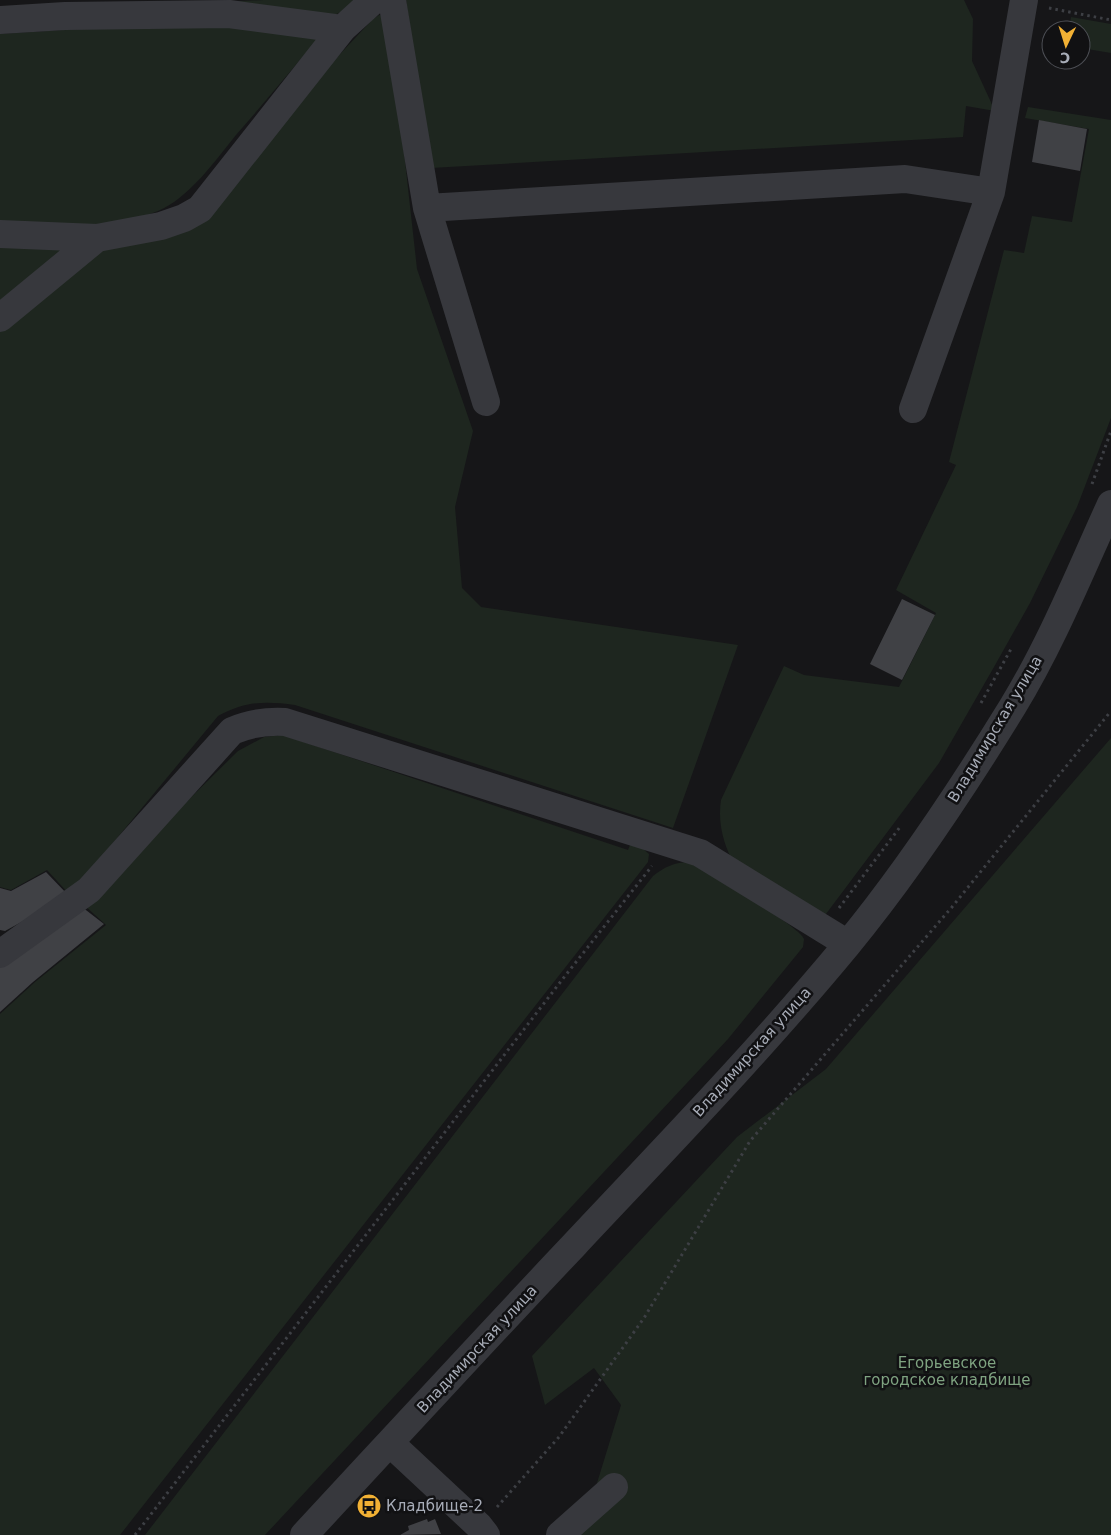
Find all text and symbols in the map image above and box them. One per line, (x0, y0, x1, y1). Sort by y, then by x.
north arrow (1041, 20, 1091, 70)
text: С (1059, 50, 1071, 66)
street label: Владимирская улица (944, 652, 1046, 806)
street label: Владимирская улица (689, 984, 815, 1120)
street label: Владимирская улица (413, 1282, 541, 1416)
park label: Егорьевское городское кладбище (863, 1354, 1031, 1389)
bus stop icon: Кладбище-2 (356, 1493, 382, 1519)
place label: Кладбище-2 (386, 1497, 483, 1515)

